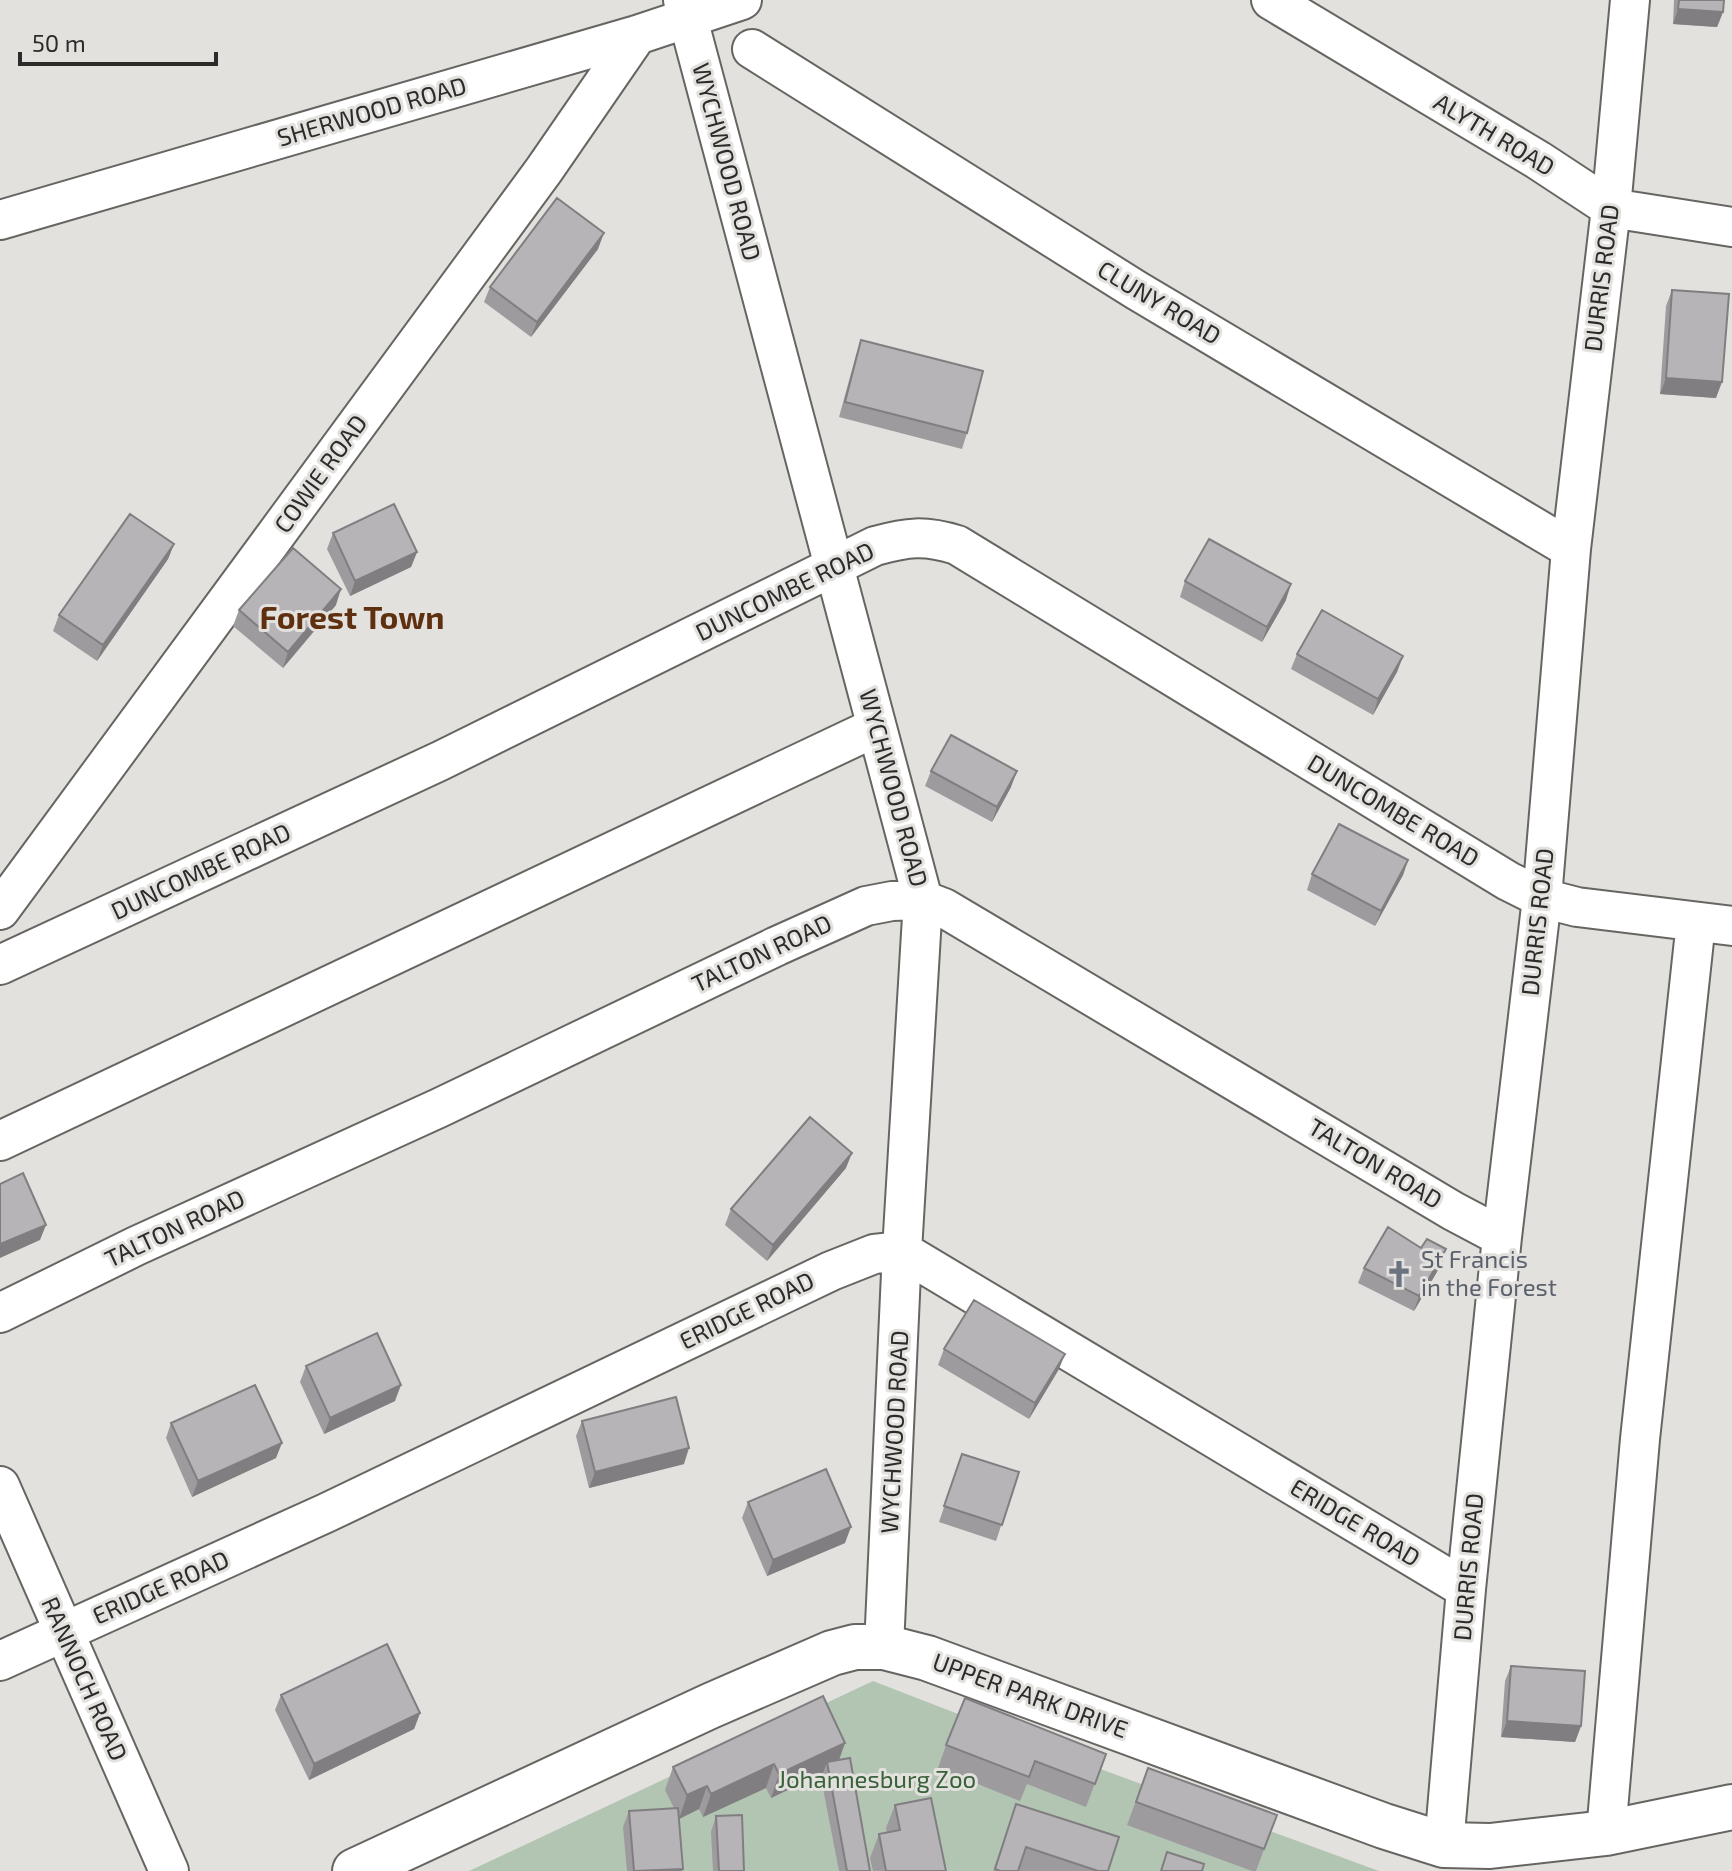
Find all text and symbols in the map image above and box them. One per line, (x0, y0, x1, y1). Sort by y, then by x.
scale bar (20, 16, 216, 66)
text: 50 m (32, 28, 86, 57)
street label: WYCHWOOD ROAD (687, 60, 768, 264)
street label: SHERWOOD ROAD (274, 70, 470, 151)
street label: ALYTH ROAD (1429, 86, 1560, 181)
street label: DURRIS ROAD (1577, 202, 1624, 353)
street label: CLUNY ROAD (1093, 254, 1227, 350)
street label: COWIE ROAD (267, 408, 372, 538)
street label: DUNCOMBE ROAD (691, 535, 878, 646)
district label: Forest Town (259, 597, 445, 635)
street label: WYCHWOOD ROAD (854, 686, 935, 890)
street label: DUNCOMBE ROAD (1303, 747, 1485, 872)
street label: DUNCOMBE ROAD (106, 816, 295, 925)
street label: DURRIS ROAD (1514, 847, 1559, 997)
street label: TALTON ROAD (687, 908, 836, 998)
street label: TALTON ROAD (1304, 1111, 1448, 1214)
street label: TALTON ROAD (100, 1183, 249, 1273)
place label: St Francis in the Forest (1421, 1244, 1557, 1301)
church icon: St Francis in the Forest (1384, 1259, 1414, 1289)
street label: ERIDGE ROAD (674, 1265, 818, 1355)
street label: WYCHWOOD ROAD (874, 1330, 913, 1534)
street label: ERIDGE ROAD (1286, 1472, 1426, 1572)
street label: DURRIS ROAD (1447, 1492, 1488, 1642)
street label: ERIDGE ROAD (88, 1544, 233, 1630)
street label: RANNOCH ROAD (36, 1592, 134, 1765)
street label: UPPER PARK DRIVE (929, 1646, 1132, 1743)
park label: Johannesburg Zoo (778, 1764, 976, 1793)

